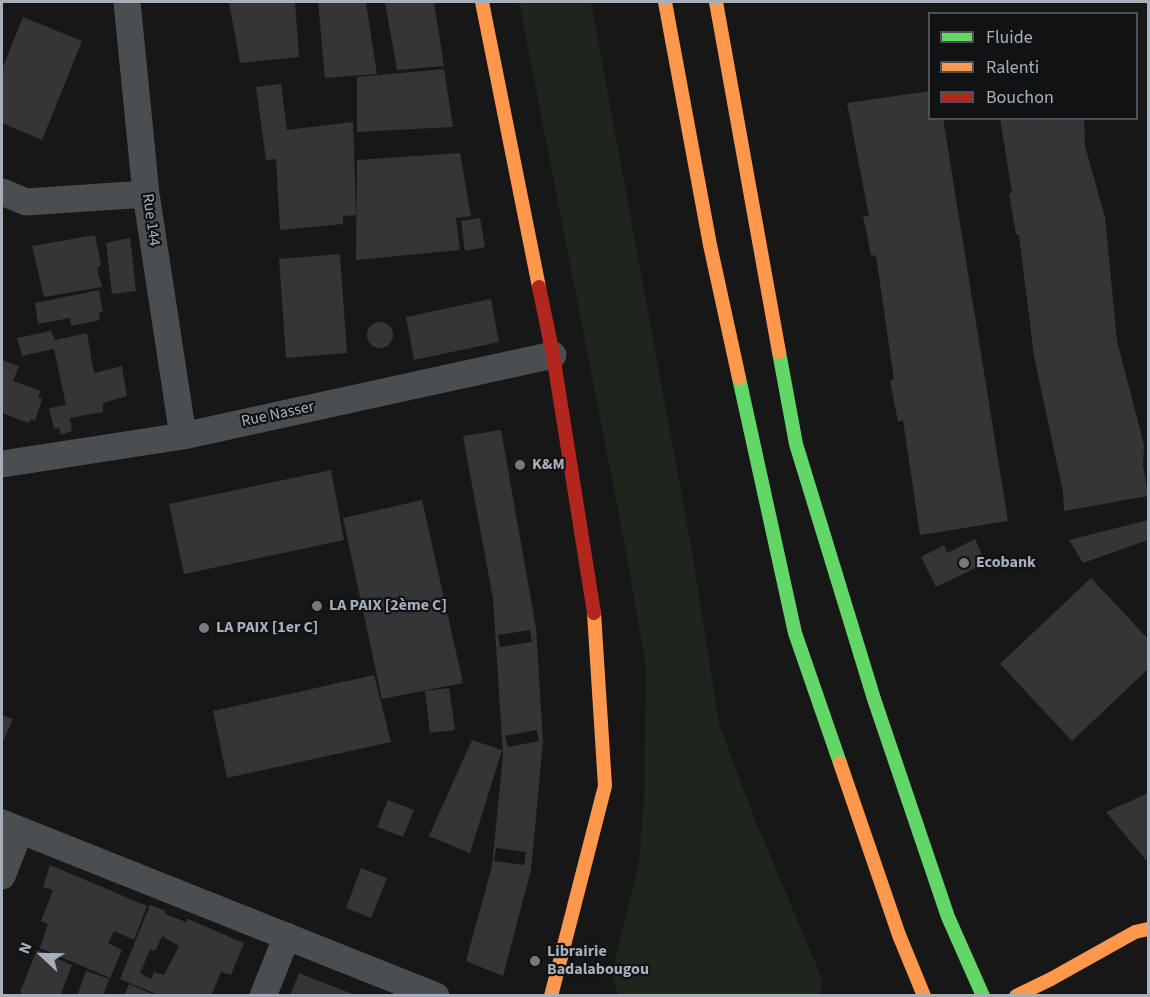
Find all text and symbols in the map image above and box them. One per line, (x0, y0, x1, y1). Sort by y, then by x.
legend (928, 12, 1138, 120)
text: Fluide (986, 25, 1033, 50)
text: Ralenti (986, 55, 1039, 80)
text: Bouchon (986, 85, 1054, 110)
street label: Rue 144 (137, 193, 163, 247)
street label: Rue Nasser (240, 398, 316, 432)
place label: K&M (532, 455, 565, 475)
marker: K&M (513, 458, 527, 472)
place label: Ecobank (976, 553, 1036, 573)
marker: Ecobank (957, 556, 971, 570)
place label: LA PAIX [2ème C] (329, 596, 447, 616)
marker: LA PAIX [2ème C] (310, 599, 324, 613)
place label: LA PAIX [1er C] (216, 618, 318, 638)
marker: LA PAIX [1er C] (197, 621, 211, 635)
north arrow (12, 925, 72, 985)
text: N (13, 939, 37, 957)
place label: Librairie Badalabougou (547, 942, 649, 980)
marker: Librairie Badalabougou (528, 954, 542, 968)

